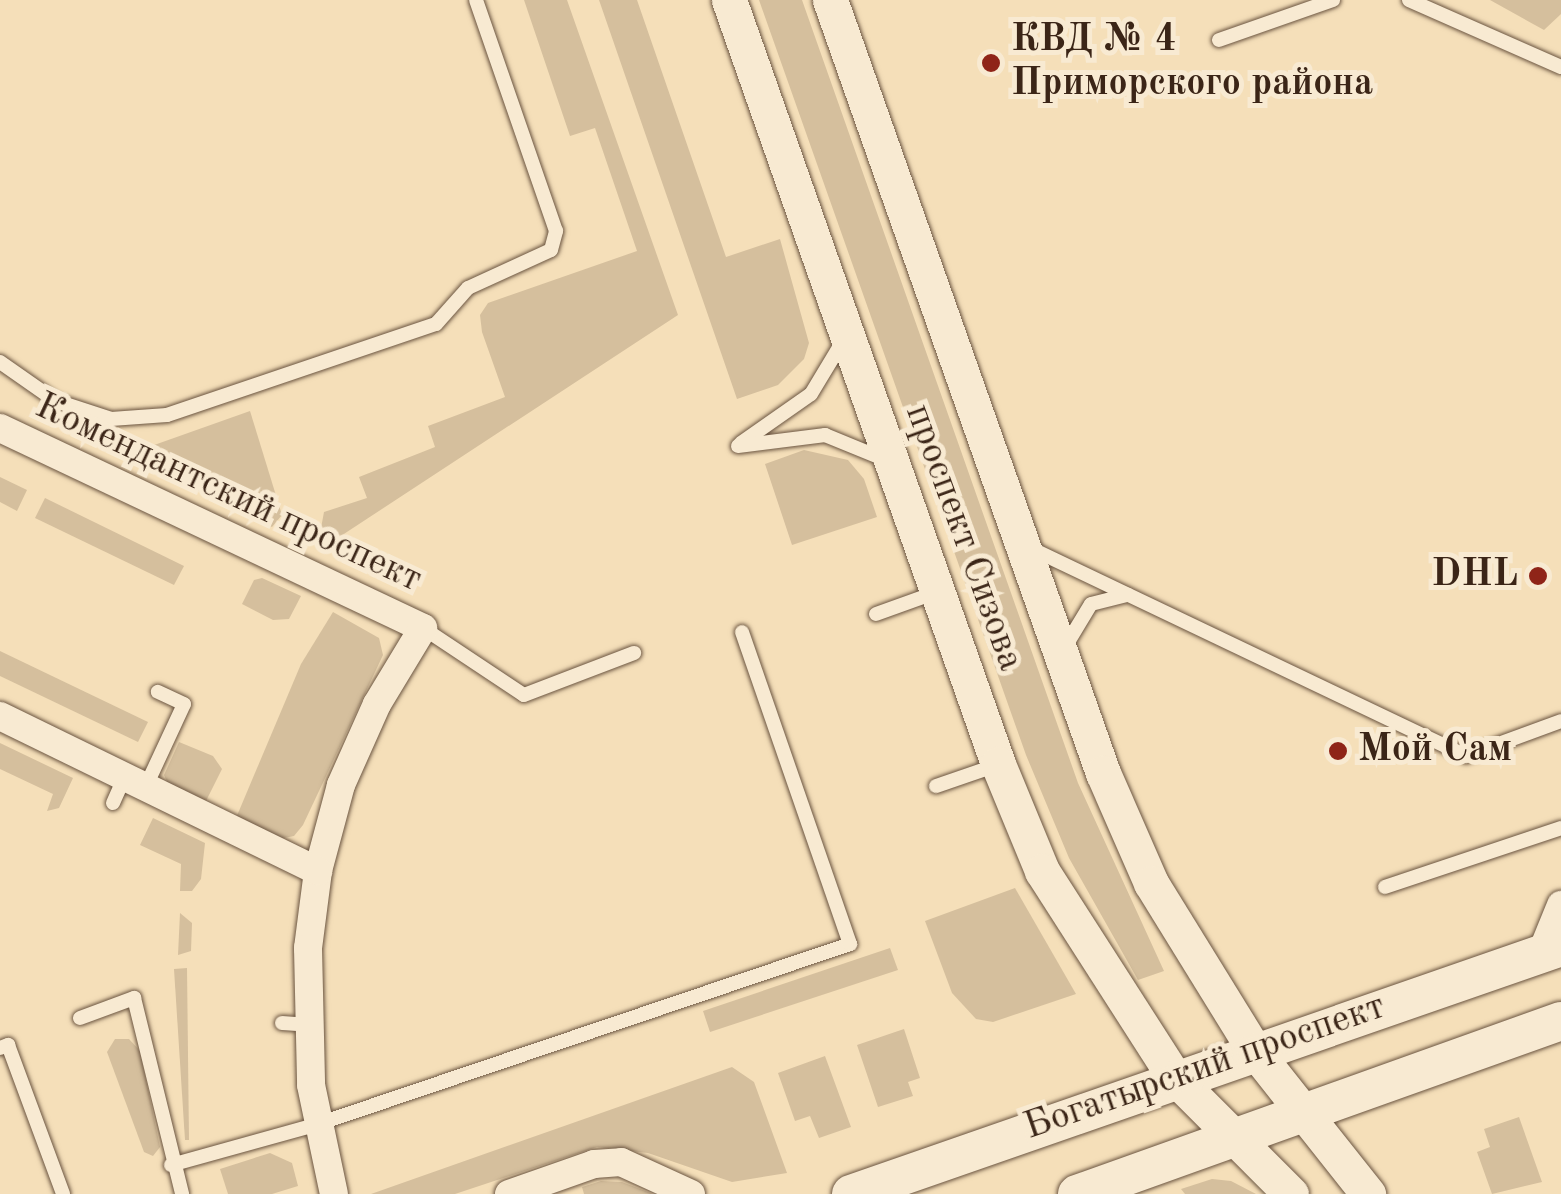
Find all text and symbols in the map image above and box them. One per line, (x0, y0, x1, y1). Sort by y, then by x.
place label: КВД № 4 Приморского района (1011, 18, 1373, 107)
marker: КВД № 4 Приморского района (980, 52, 1002, 74)
street label: Комендантский проспект (27, 384, 429, 604)
street label: проспект Сизова (894, 399, 1032, 677)
place label: DHL (1431, 553, 1518, 599)
marker: DHL (1527, 565, 1549, 587)
place label: Мой Сам (1358, 728, 1512, 774)
marker: Мой Сам (1327, 740, 1349, 762)
street label: Богатырский проспект (1018, 985, 1392, 1151)

